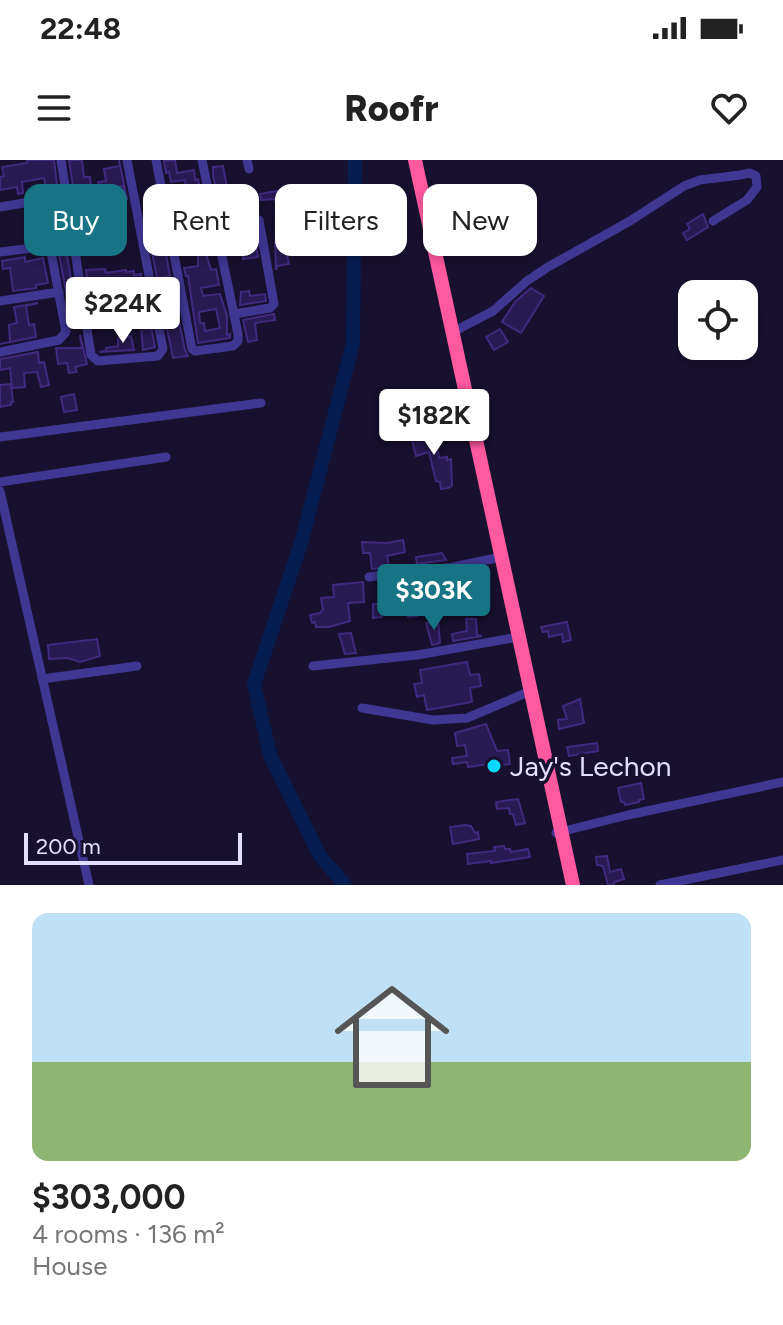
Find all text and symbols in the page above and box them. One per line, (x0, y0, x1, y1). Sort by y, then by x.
text: 22:48 (40, 10, 121, 47)
icon: menu (32, 86, 76, 130)
icon: heart (707, 86, 751, 130)
text: Roofr (344, 87, 439, 130)
chip: Buy (24, 184, 127, 256)
chip: Rent (143, 184, 259, 256)
chip: Filters (275, 184, 407, 256)
chip: New (423, 184, 537, 256)
pin: $224K (67, 277, 179, 345)
map controls (678, 280, 758, 360)
button: locate (678, 280, 758, 360)
text: $224K (84, 287, 162, 319)
pin: $182K (378, 389, 490, 457)
text: $182K (397, 399, 471, 431)
pin: $303K (378, 564, 490, 632)
text: $303K (395, 574, 473, 606)
place label: Jay's Lechon (510, 749, 671, 783)
marker: Jay's Lechon (485, 757, 503, 775)
scale bar (24, 829, 242, 865)
text: 200 m (36, 833, 101, 860)
icon: home (320, 965, 464, 1109)
text: $303,000 (32, 1177, 186, 1218)
text: 4 rooms · 136 m² (32, 1218, 225, 1250)
text: House (32, 1250, 107, 1282)

